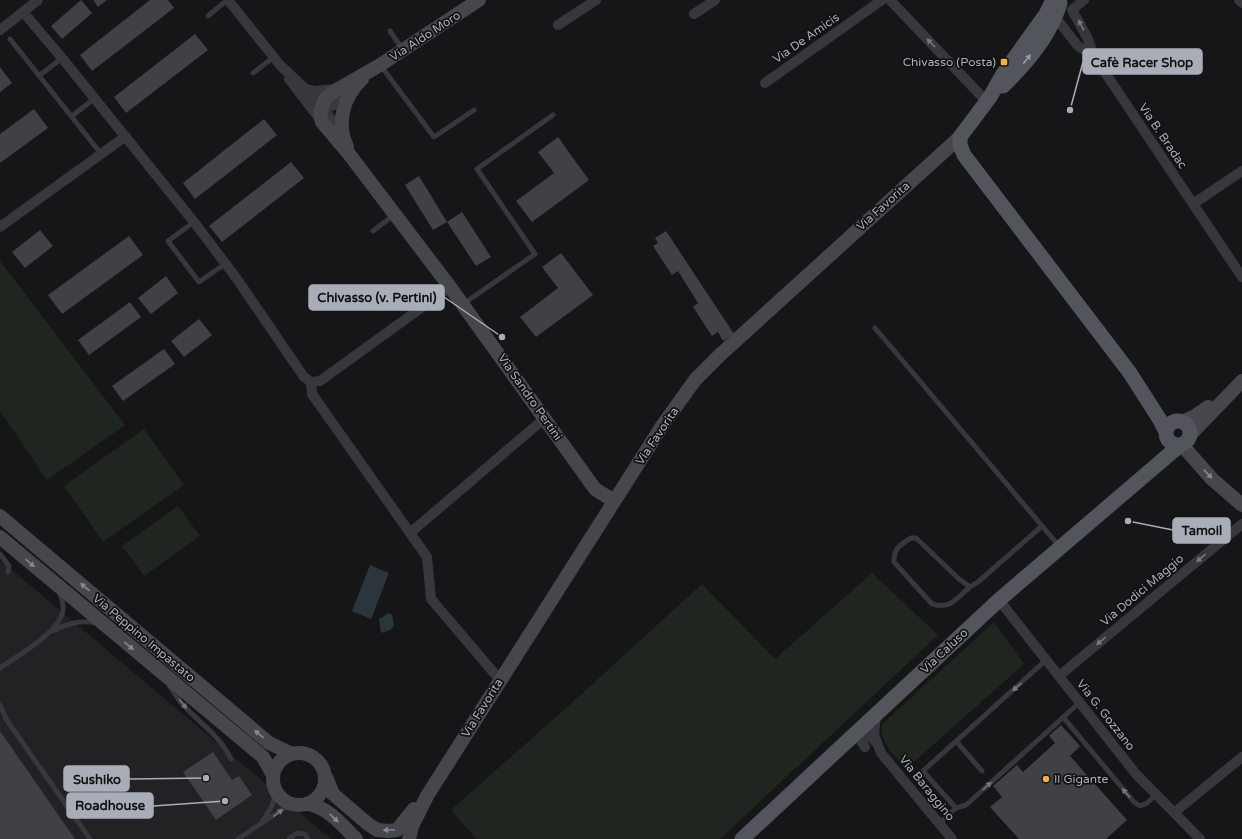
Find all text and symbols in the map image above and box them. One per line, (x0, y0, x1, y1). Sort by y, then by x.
street label: Via Aldo Moro (387, 8, 463, 64)
street label: Via De Amicis (770, 10, 842, 66)
one-way arrow (1077, 20, 1084, 31)
one-way arrow (926, 38, 936, 48)
callout: Cafè Racer Shop (1083, 49, 1202, 74)
one-way arrow (1023, 54, 1032, 65)
place label: Chivasso (Posta) (903, 55, 996, 69)
text: Cafè Racer Shop (1091, 55, 1193, 71)
marker: Chivasso (Posta) (999, 57, 1009, 67)
street label: Via B. Bradac (1136, 101, 1190, 171)
street label: Via Favorita (854, 179, 912, 233)
callout: Chivasso (v. Pertini) (309, 285, 444, 310)
text: Chivasso (v. Pertini) (317, 290, 437, 306)
street label: Via Sandro Pertini (495, 351, 565, 443)
street label: Via Favorita (633, 404, 681, 468)
one-way arrow (1203, 469, 1212, 480)
callout: Tamoil (1173, 518, 1230, 543)
text: Tamoil (1181, 523, 1222, 539)
street label: Via Dodici Maggio (1098, 551, 1186, 629)
one-way arrow (1196, 553, 1207, 562)
one-way arrow (25, 558, 35, 567)
one-way arrow (79, 583, 90, 592)
street label: Via Peppino Impastato (90, 591, 198, 685)
street label: Via Caluso (917, 626, 971, 676)
one-way arrow (1096, 636, 1107, 645)
one-way arrow (124, 642, 135, 651)
street label: Via Favorita (458, 676, 506, 740)
street label: Via G. Gozzano (1074, 677, 1138, 753)
one-way arrow (1012, 682, 1022, 691)
one-way arrow (179, 699, 187, 710)
one-way arrow (253, 730, 264, 739)
street label: Via Baraggino (896, 752, 958, 824)
callout: Sushiko (64, 766, 129, 791)
text: Sushiko (73, 772, 121, 788)
place label: Il Gigante (1054, 772, 1108, 786)
marker: Il Gigante (1041, 774, 1051, 784)
one-way arrow (982, 781, 993, 790)
one-way arrow (1122, 787, 1131, 798)
callout: Roadhouse (67, 793, 153, 818)
text: Roadhouse (75, 798, 146, 814)
one-way arrow (272, 809, 283, 818)
one-way arrow (329, 813, 339, 823)
one-way arrow (382, 827, 395, 833)

